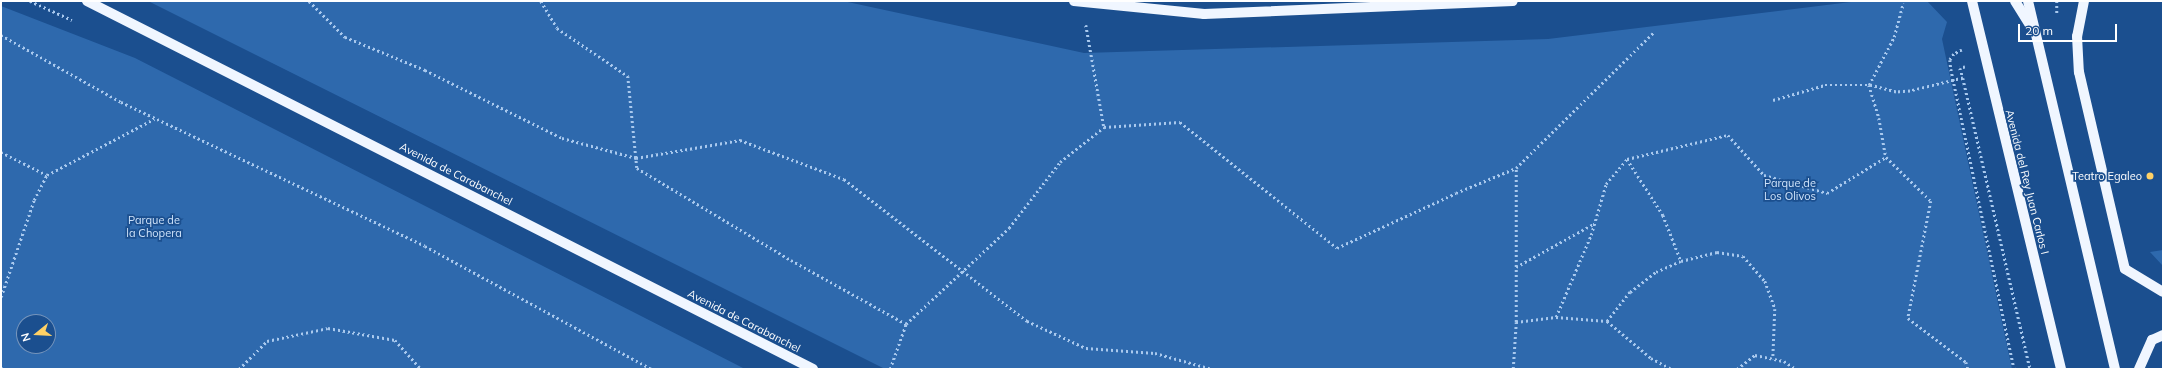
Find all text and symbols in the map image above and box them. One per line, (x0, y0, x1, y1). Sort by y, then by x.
scale bar (2020, 16, 2119, 42)
text: 20 m (2025, 23, 2053, 38)
street label: Avenida del Rey Juan Carlos I (2003, 108, 2051, 256)
street label: Avenida de Carabanchel (397, 140, 515, 208)
place label: Teatro Egaleo (2072, 169, 2142, 183)
marker: Teatro Egaleo (2145, 171, 2155, 181)
park label: Parque de Los Olivos (1764, 177, 1816, 203)
park label: Parque de la Chopera (126, 214, 182, 240)
street label: Avenida de Carabanchel (685, 287, 803, 355)
north arrow (16, 314, 56, 354)
text: N (18, 331, 33, 344)

